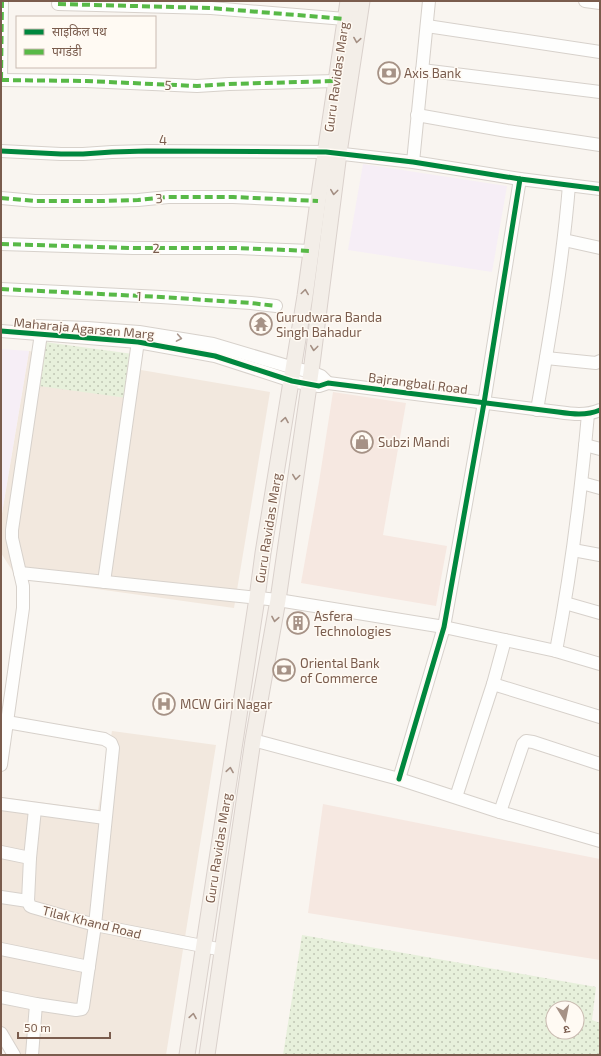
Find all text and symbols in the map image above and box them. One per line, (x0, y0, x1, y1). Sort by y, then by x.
legend (16, 16, 156, 68)
street label: Guru Ravidas Marg (320, 21, 352, 133)
text: साइकिल पथ (52, 24, 107, 39)
one-way arrow (353, 36, 362, 43)
text: पगडंडी (52, 44, 82, 58)
bank icon: Axis Bank (376, 60, 402, 86)
place label: Axis Bank (404, 65, 461, 81)
street label: 5 (164, 77, 172, 93)
street label: 4 (159, 132, 167, 148)
one-way arrow (330, 189, 339, 195)
street label: 3 (155, 190, 163, 206)
street label: 2 (152, 240, 160, 256)
street label: 1 (136, 288, 142, 304)
one-way arrow (300, 289, 309, 295)
place label: Gurudwara Banda Singh Bahadur (276, 309, 382, 340)
temple icon: Gurudwara Banda Singh Bahadur (248, 311, 274, 337)
street label: Maharaja Agarsen Marg (13, 314, 155, 342)
one-way arrow (176, 333, 182, 342)
one-way arrow (310, 345, 319, 351)
street label: Bajrangbali Road (367, 369, 469, 397)
one-way arrow (280, 417, 289, 424)
shop icon: Subzi Mandi (349, 429, 375, 455)
place label: Subzi Mandi (378, 434, 450, 450)
street label: Guru Ravidas Marg (251, 472, 285, 584)
one-way arrow (292, 474, 301, 480)
place label: Asfera Technologies (314, 608, 391, 639)
building icon: Asfera Technologies (285, 610, 311, 636)
one-way arrow (271, 616, 279, 623)
place label: Oriental Bank of Commerce (300, 655, 380, 686)
bank icon: Oriental Bank of Commerce (271, 657, 297, 683)
hospital icon: MCW Giri Nagar (151, 691, 177, 717)
place label: MCW Giri Nagar (180, 696, 272, 712)
one-way arrow (225, 767, 234, 773)
street label: Guru Ravidas Marg (201, 792, 235, 904)
street label: Tilak Khand Road (41, 902, 143, 942)
north arrow (545, 1000, 585, 1040)
one-way arrow (188, 1013, 197, 1020)
scale bar (18, 1014, 110, 1040)
text: 50 m (24, 1020, 51, 1034)
text: उ (562, 1023, 571, 1037)

